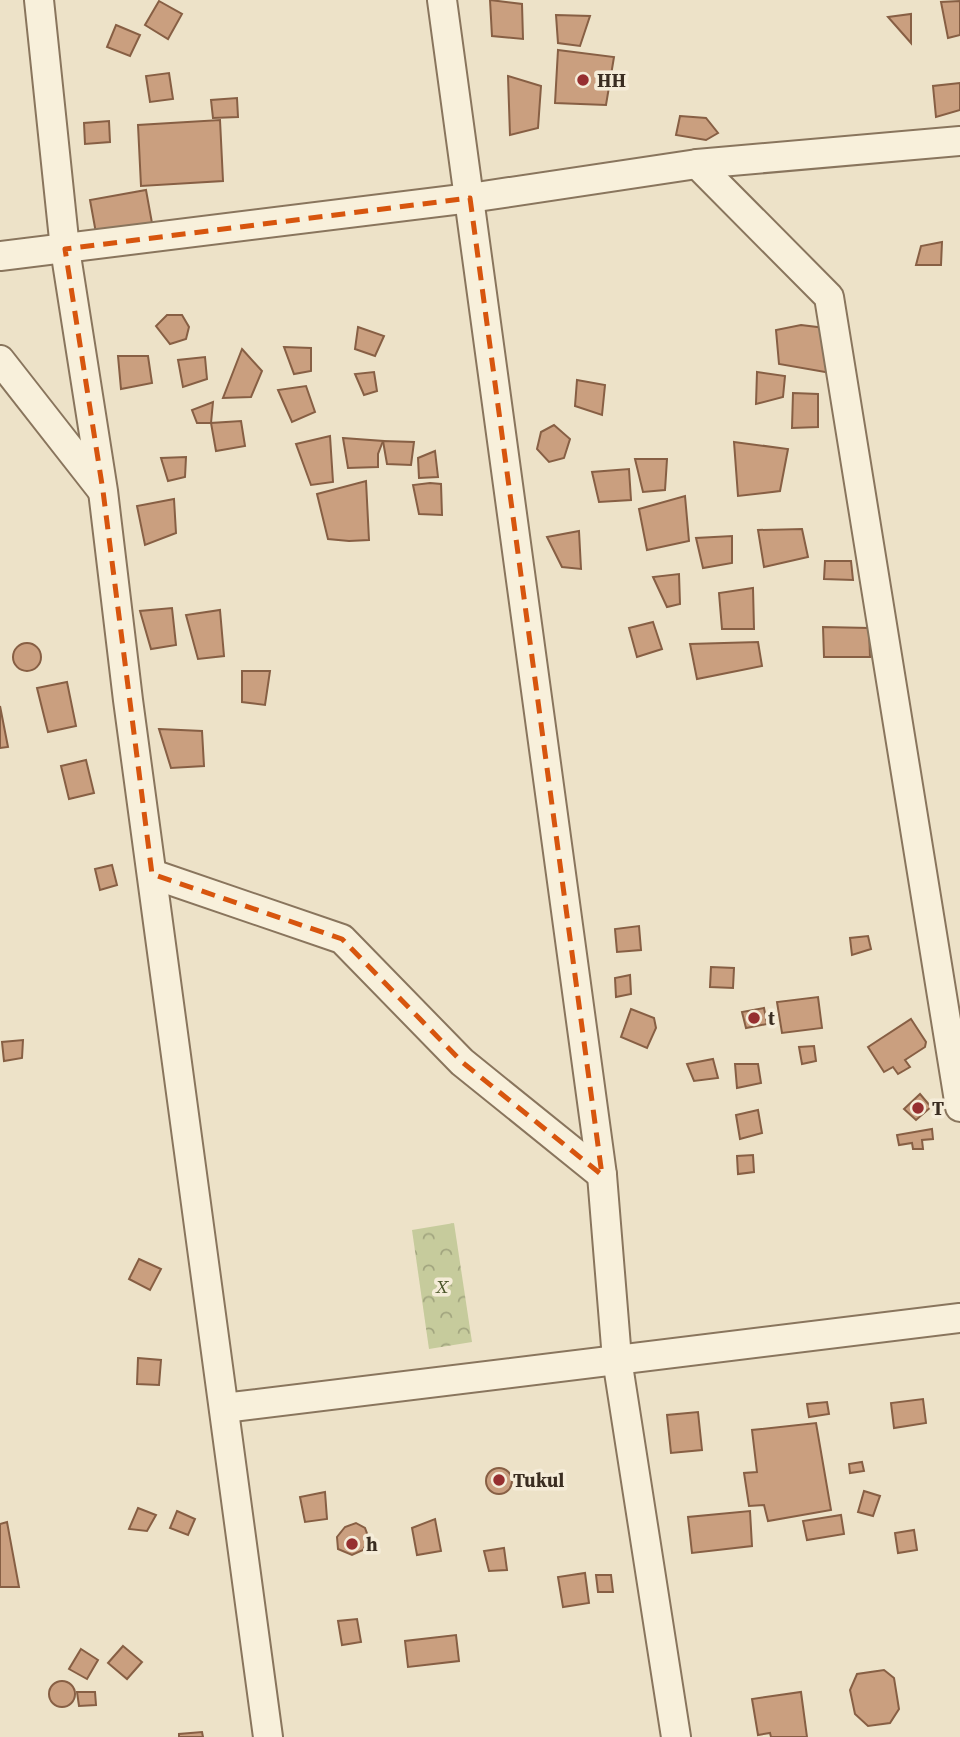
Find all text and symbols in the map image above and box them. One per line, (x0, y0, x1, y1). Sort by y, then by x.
place label: HH (597, 67, 626, 93)
marker: HH (575, 72, 591, 88)
place label: t (768, 1005, 775, 1031)
marker: t (746, 1010, 762, 1026)
place label: T (932, 1095, 944, 1121)
marker: T (910, 1100, 926, 1116)
park label: X (435, 1273, 450, 1299)
place label: Tukul (513, 1467, 564, 1493)
marker: Tukul (491, 1472, 507, 1488)
place label: h (366, 1531, 378, 1557)
marker: h (344, 1536, 360, 1552)

